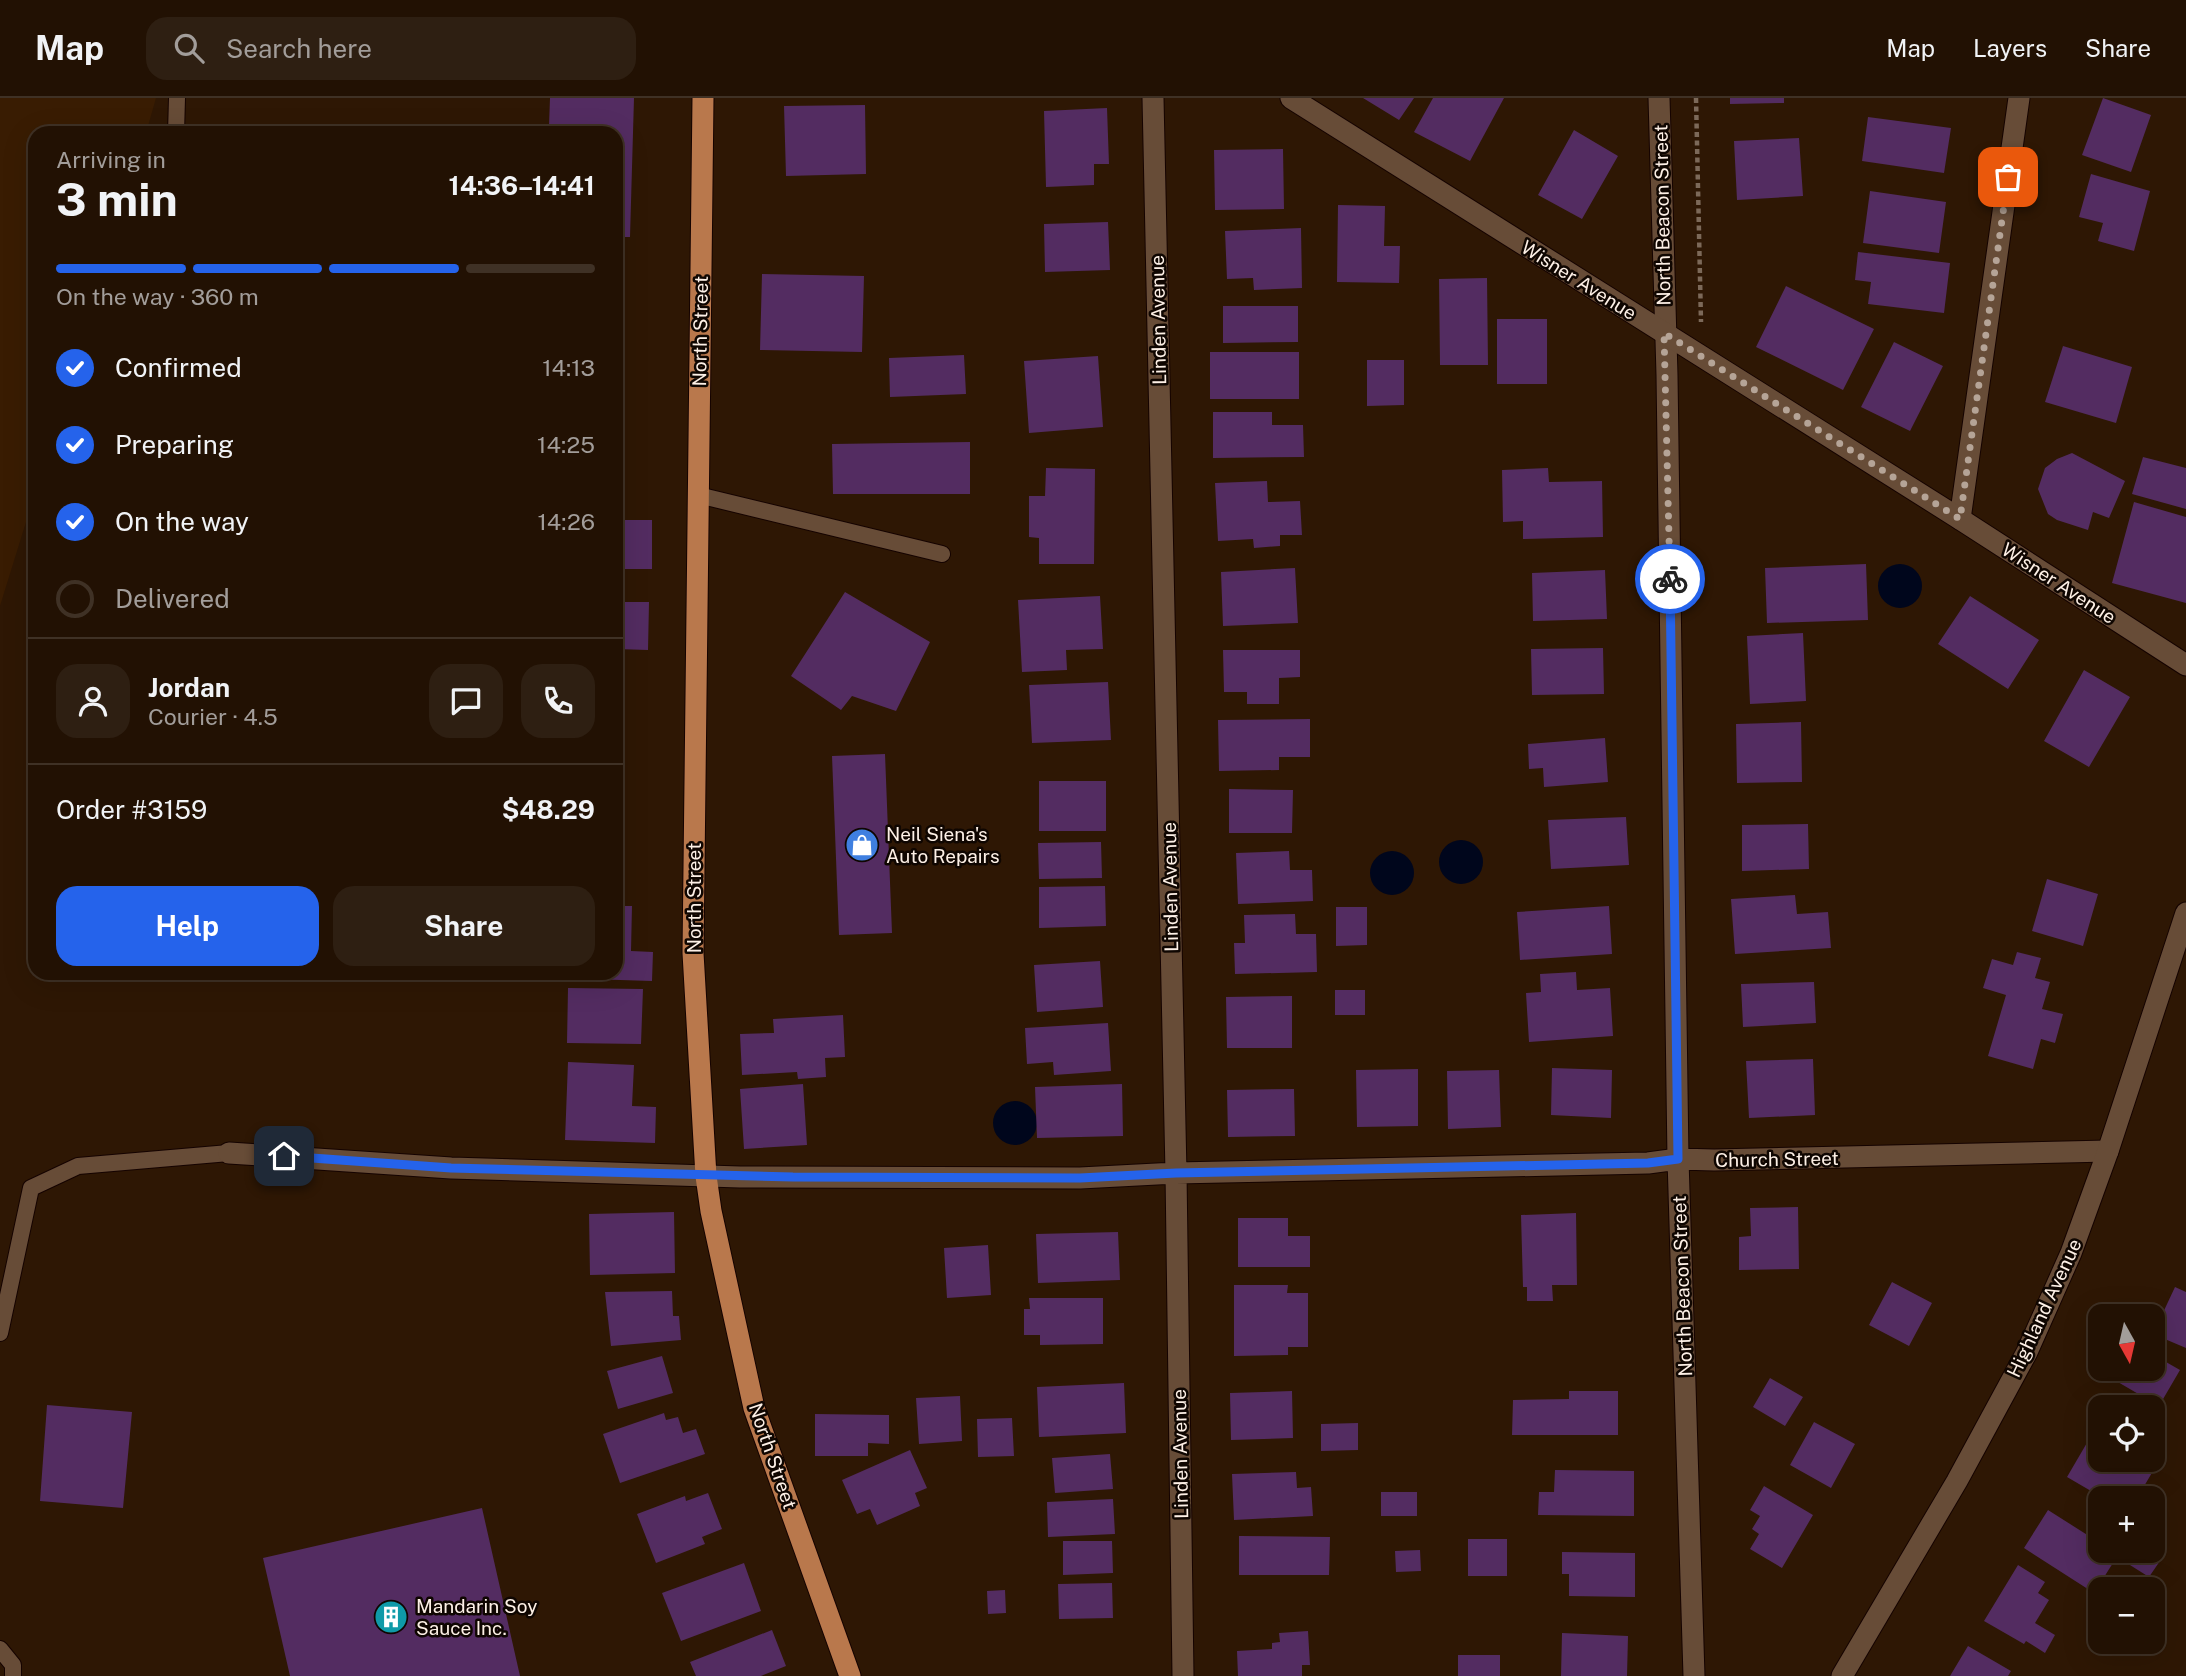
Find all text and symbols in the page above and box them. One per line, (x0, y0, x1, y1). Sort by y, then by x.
search box (146, 17, 636, 80)
text: Map (35, 29, 104, 67)
icon: search (170, 29, 208, 67)
text: Search here (226, 33, 372, 64)
text: Map (1886, 34, 1935, 62)
text: Layers (1973, 34, 2047, 62)
text: Share (2085, 34, 2151, 62)
street label: North Beacon Street (1649, 124, 1675, 306)
text: Arriving in (56, 146, 166, 173)
pin (1978, 147, 2038, 207)
icon: bag (1989, 158, 2027, 196)
text: 14:36–14:41 (449, 170, 595, 201)
text: 3 min (56, 172, 178, 226)
street label: Wisner Avenue (1517, 236, 1641, 324)
street label: Linden Avenue (1146, 255, 1170, 385)
street label: North Street (688, 276, 712, 386)
text: On the way · 360 m (56, 283, 259, 310)
icon: check (56, 349, 94, 387)
text: Confirmed (115, 352, 242, 383)
text: 14:13 (542, 354, 595, 381)
icon: check (56, 426, 94, 464)
text: Preparing (115, 429, 234, 460)
text: 14:25 (537, 431, 595, 458)
icon: check (56, 503, 94, 541)
text: On the way (115, 506, 249, 537)
text: 14:26 (538, 508, 595, 535)
street label: Wisner Avenue (1998, 538, 2120, 628)
courier (1635, 544, 1705, 614)
icon: bike (1651, 560, 1689, 598)
text: Delivered (115, 583, 230, 614)
button: person (56, 664, 130, 738)
button: chat (429, 664, 503, 738)
button: phone (521, 664, 595, 738)
text: Jordan (148, 672, 230, 703)
text: Courier · 4.5 (148, 703, 278, 730)
text: Order #3159 (56, 794, 207, 825)
text: $48.29 (502, 794, 595, 825)
street label: Linden Avenue (1158, 822, 1182, 952)
place label: Neil Siena's Auto Repairs (886, 823, 1000, 867)
shop icon: Neil Siena's Auto Repairs (843, 826, 881, 864)
street label: North Street (683, 843, 705, 953)
button: Help (56, 886, 319, 966)
button: Share (333, 886, 595, 966)
pin (254, 1126, 314, 1186)
icon: home (265, 1137, 303, 1175)
street label: Church Street (1715, 1147, 1839, 1171)
street label: North Beacon Street (1668, 1195, 1696, 1377)
street label: Highland Avenue (2002, 1235, 2086, 1381)
north arrow (2088, 1304, 2165, 1381)
map controls (2088, 1304, 2165, 1654)
street label: Linden Avenue (1168, 1389, 1192, 1519)
button: locate (2088, 1395, 2165, 1472)
street label: North Street (745, 1400, 801, 1512)
button: + (2088, 1486, 2165, 1563)
button: − (2088, 1577, 2165, 1654)
place label: Mandarin Soy Sauce Inc. (416, 1595, 537, 1639)
building icon: Mandarin Soy Sauce Inc. (372, 1598, 410, 1636)

